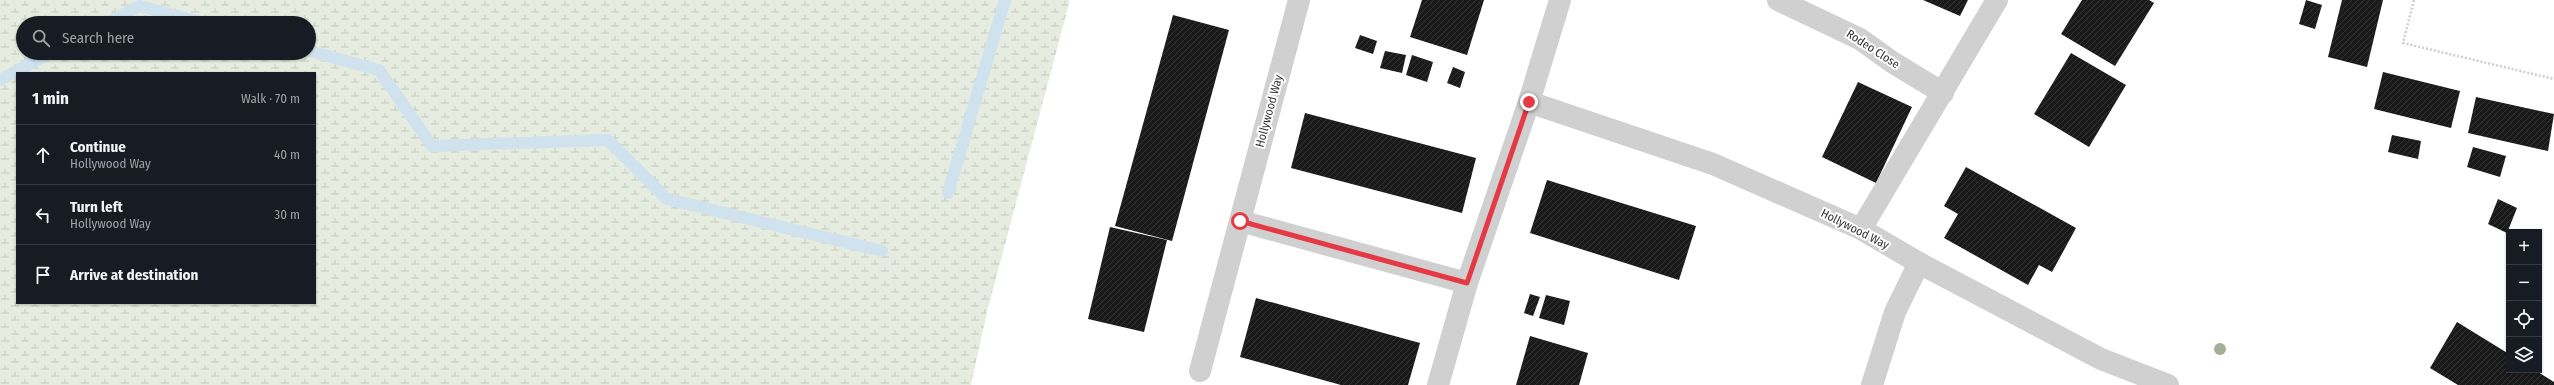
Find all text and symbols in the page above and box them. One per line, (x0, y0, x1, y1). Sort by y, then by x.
search box (16, 16, 316, 60)
icon: search (30, 27, 52, 49)
street label: Rodeo Close (1844, 27, 1902, 71)
text: Search here (62, 29, 134, 47)
street label: Hollywood Way (1253, 73, 1286, 149)
text: 1 min (32, 88, 69, 109)
text: Walk · 70 m (241, 91, 300, 106)
route end (1520, 93, 1538, 111)
text: Continue (70, 138, 126, 156)
icon: ahead (32, 144, 54, 166)
text: 40 m (274, 147, 300, 162)
text: Hollywood Way (70, 156, 151, 171)
text: Turn left (70, 198, 123, 216)
icon: left (32, 204, 54, 226)
street label: Hollywood Way (1819, 206, 1892, 252)
text: 30 m (274, 207, 300, 222)
route start (1231, 212, 1249, 230)
text: Hollywood Way (70, 216, 151, 231)
map controls (2506, 229, 2542, 373)
button: + (2506, 229, 2542, 265)
icon: arrive (32, 264, 54, 286)
button: − (2506, 265, 2542, 301)
text: Arrive at destination (70, 266, 198, 284)
button: locate (2506, 301, 2542, 337)
button: layers (2506, 337, 2542, 373)

